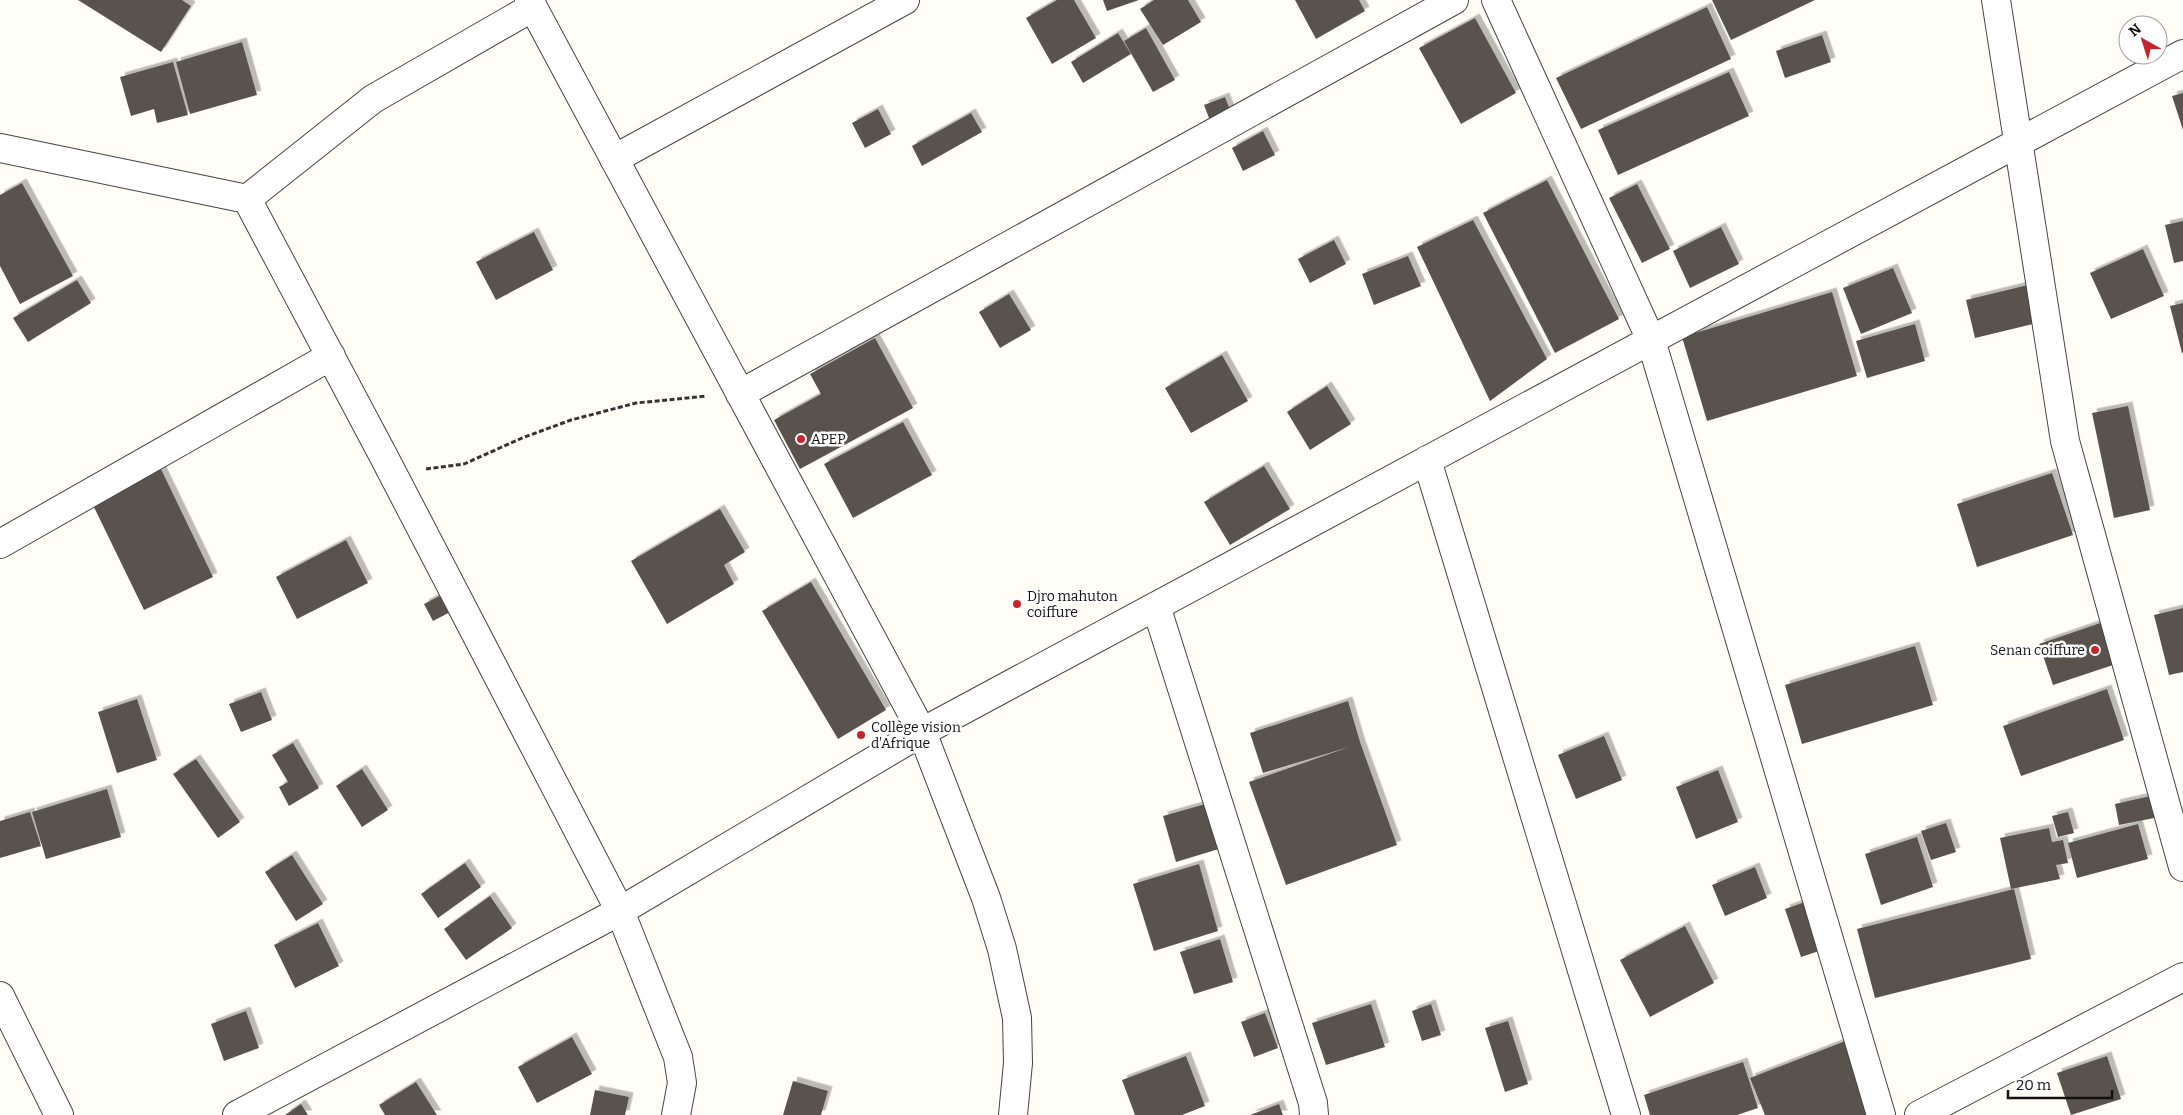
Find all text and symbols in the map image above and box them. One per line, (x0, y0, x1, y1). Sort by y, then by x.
north arrow (2118, 15, 2168, 65)
text: N (2126, 20, 2145, 40)
place label: APEP (811, 431, 846, 448)
marker: APEP (795, 433, 807, 445)
place label: Djro mahuton coiffure (1027, 588, 1118, 621)
marker: Djro mahuton coiffure (1011, 598, 1023, 610)
place label: Senan coiffure (1990, 642, 2085, 659)
marker: Senan coiffure (2089, 644, 2101, 656)
place label: Collège vision d'Afrique (871, 719, 961, 752)
marker: Collège vision d'Afrique (855, 729, 867, 741)
scale bar (2008, 1068, 2112, 1100)
text: 20 m (2016, 1076, 2052, 1094)

